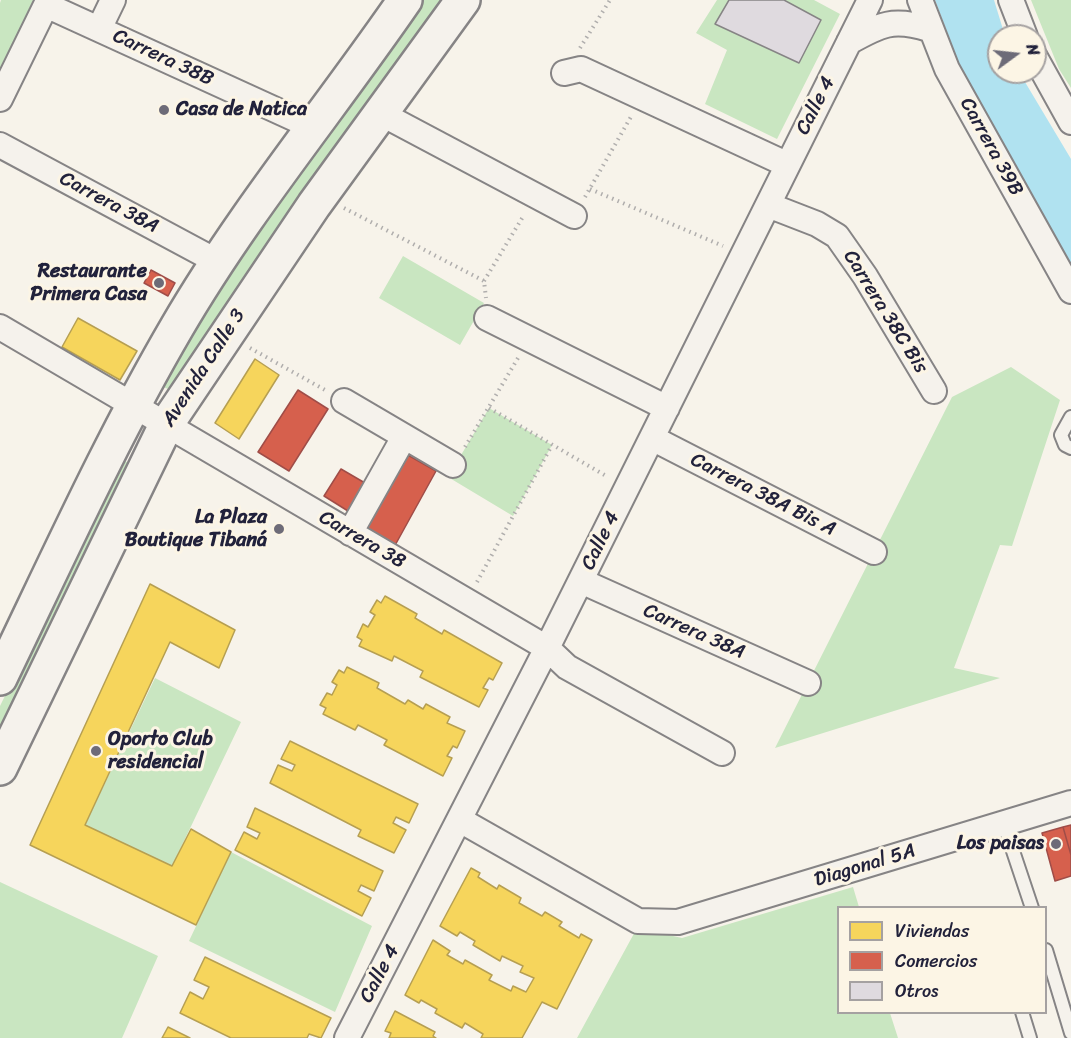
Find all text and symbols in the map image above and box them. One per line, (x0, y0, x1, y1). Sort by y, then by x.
street label: Carrera 38B (109, 24, 217, 92)
north arrow (987, 24, 1047, 84)
text: N (1017, 41, 1048, 59)
street label: Calle 4 (791, 73, 841, 139)
street label: Carrera 39B (954, 94, 1028, 200)
place label: Casa de Natica (176, 98, 307, 122)
marker: Casa de Natica (157, 103, 171, 117)
street label: Carrera 38A (55, 167, 163, 239)
street label: Carrera 38C Bis (838, 246, 932, 378)
place label: Restaurante Primera Casa (30, 260, 147, 307)
marker: Restaurante Primera Casa (152, 276, 166, 290)
street label: Avenida Calle 3 (157, 305, 251, 431)
street label: Carrera 38A Bis A (686, 448, 840, 542)
place label: La Plaza Boutique Tibaná (125, 506, 267, 553)
street label: Carrera 38 (315, 506, 409, 574)
street label: Calle 4 (577, 508, 625, 574)
marker: La Plaza Boutique Tibaná (272, 522, 286, 536)
street label: Carrera 38A (639, 599, 749, 665)
place label: Oporto Club residencial (108, 728, 213, 775)
marker: Oporto Club residencial (89, 744, 103, 758)
place label: Los paisas (957, 832, 1044, 856)
marker: Los paisas (1049, 837, 1063, 851)
street label: Diagonal 5A (811, 839, 919, 893)
legend (837, 906, 1047, 1014)
text: Viviendas (895, 915, 969, 947)
street label: Calle 4 (355, 941, 405, 1007)
text: Comercios (895, 945, 977, 977)
text: Otros (895, 975, 938, 1007)

